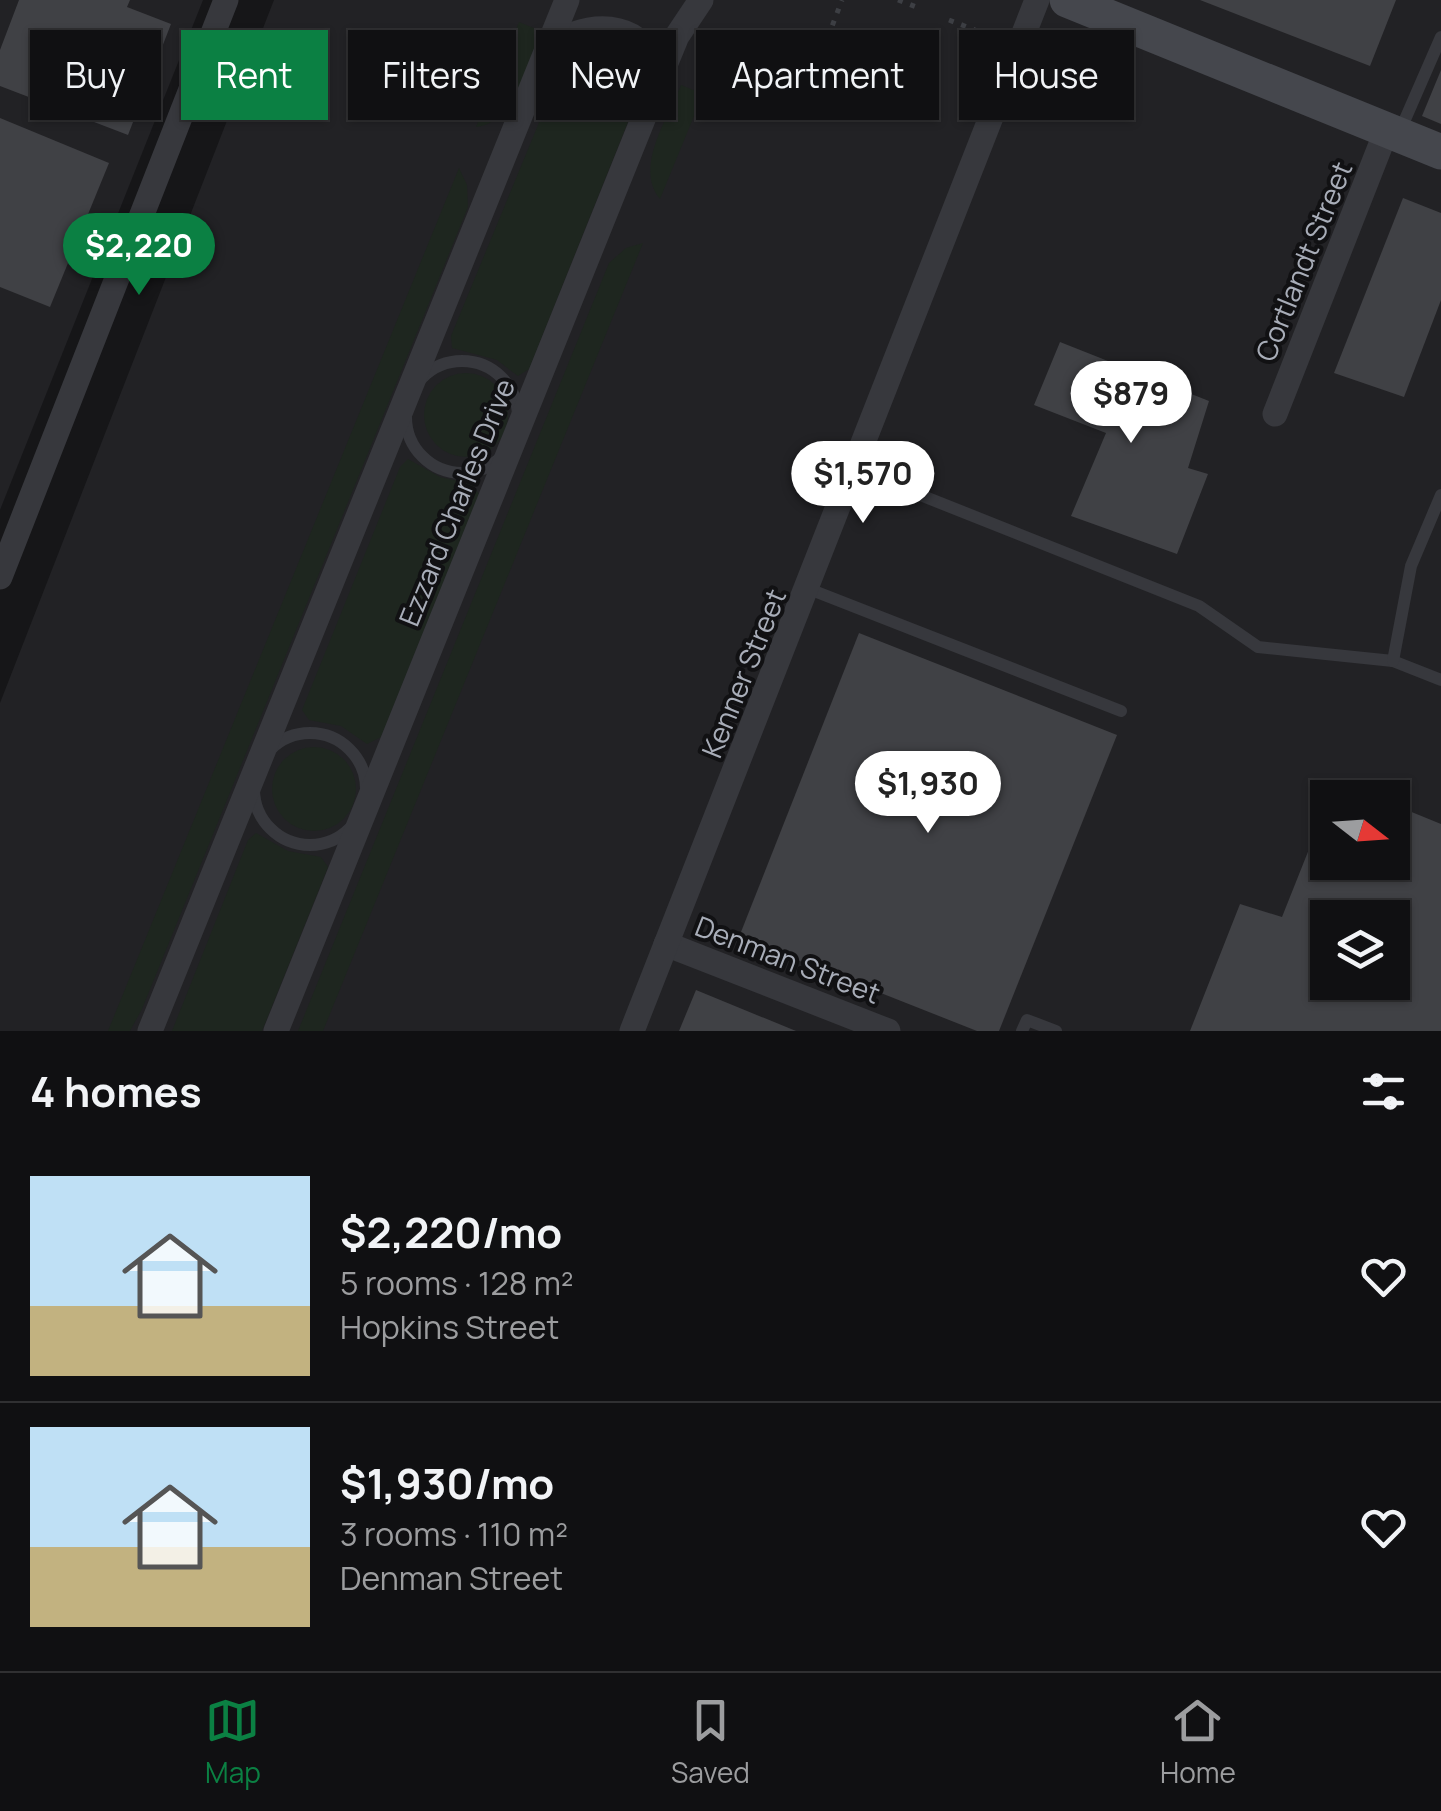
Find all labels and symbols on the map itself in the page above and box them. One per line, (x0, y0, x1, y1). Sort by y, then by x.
street label: Cortlandt Street (1246, 156, 1360, 366)
pin: $2,220 (58, 213, 220, 298)
pin: $879 (1072, 361, 1190, 446)
street label: Ezzard Charles Drive (389, 373, 523, 631)
pin: $1,570 (782, 441, 944, 526)
street label: Kenner Street (692, 583, 794, 763)
pin: $1,930 (847, 751, 1009, 836)
north arrow (1310, 780, 1410, 880)
street label: Denman Street (690, 906, 886, 1012)

